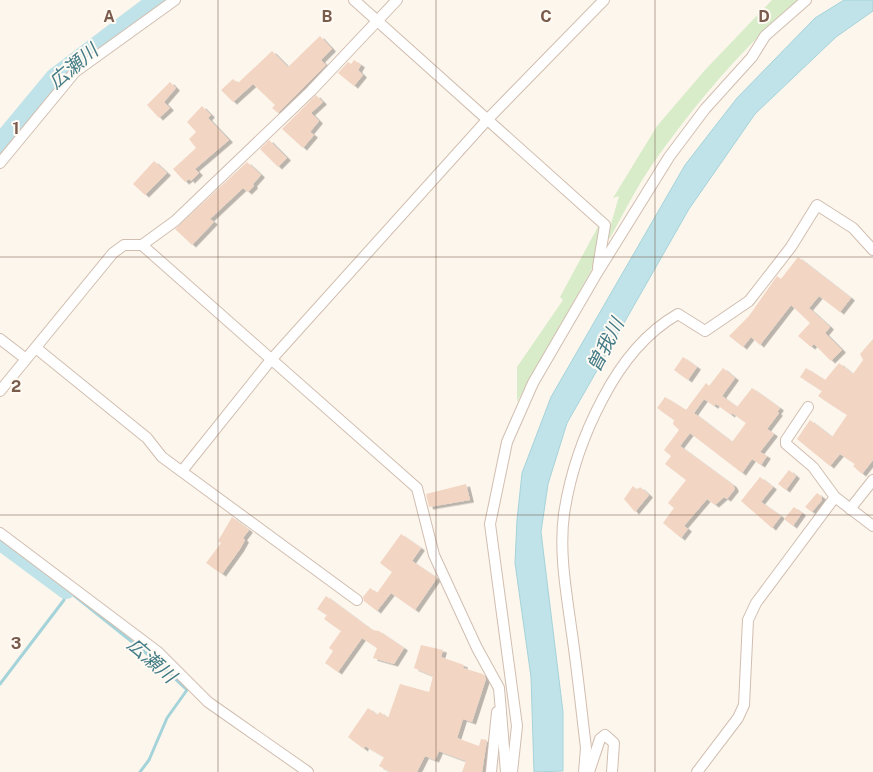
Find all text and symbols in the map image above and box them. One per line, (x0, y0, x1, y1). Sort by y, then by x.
text: A (103, 7, 115, 26)
text: B (322, 7, 333, 26)
text: C (540, 7, 552, 26)
text: D (758, 7, 770, 26)
water label: 広瀬川 (44, 38, 103, 93)
text: 1 (13, 119, 19, 138)
water label: 曽我川 (582, 313, 629, 375)
text: 2 (11, 377, 21, 396)
water label: 広瀬川 (123, 633, 182, 688)
text: 3 (11, 634, 21, 653)

